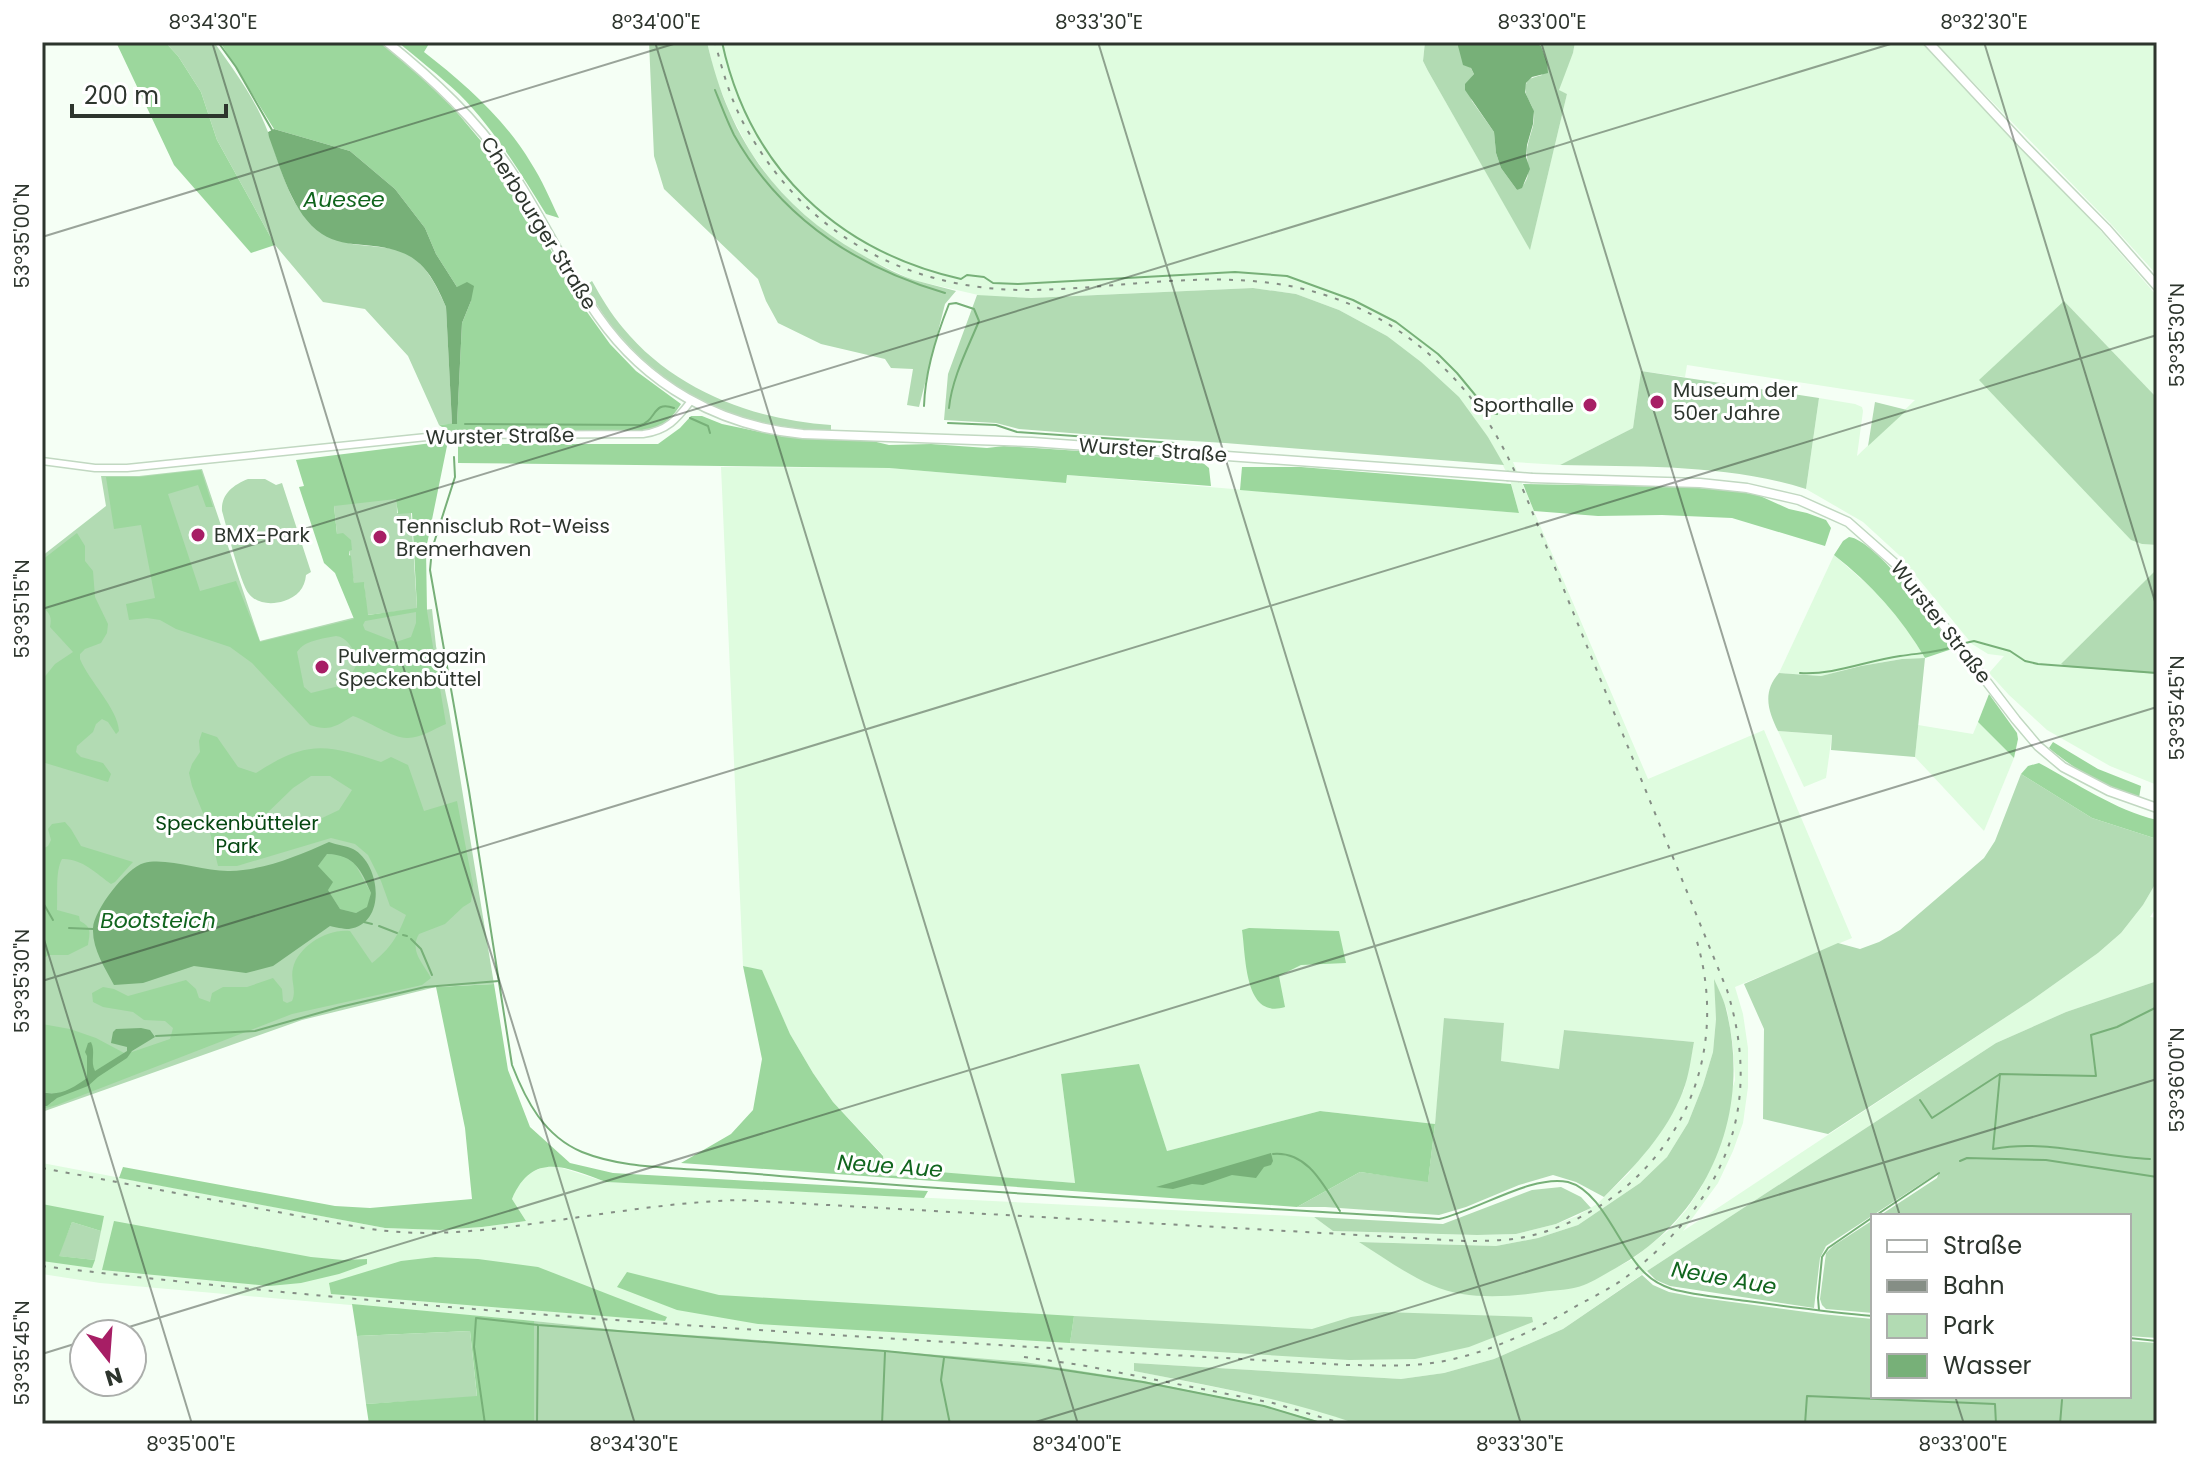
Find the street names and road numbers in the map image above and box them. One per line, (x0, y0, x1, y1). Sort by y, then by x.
street label: Cherbourger Straße (474, 131, 604, 315)
street label: Wurster Straße (425, 421, 575, 451)
street label: Wurster Straße (1078, 431, 1228, 469)
street label: Wurster Straße (1884, 555, 1998, 689)

